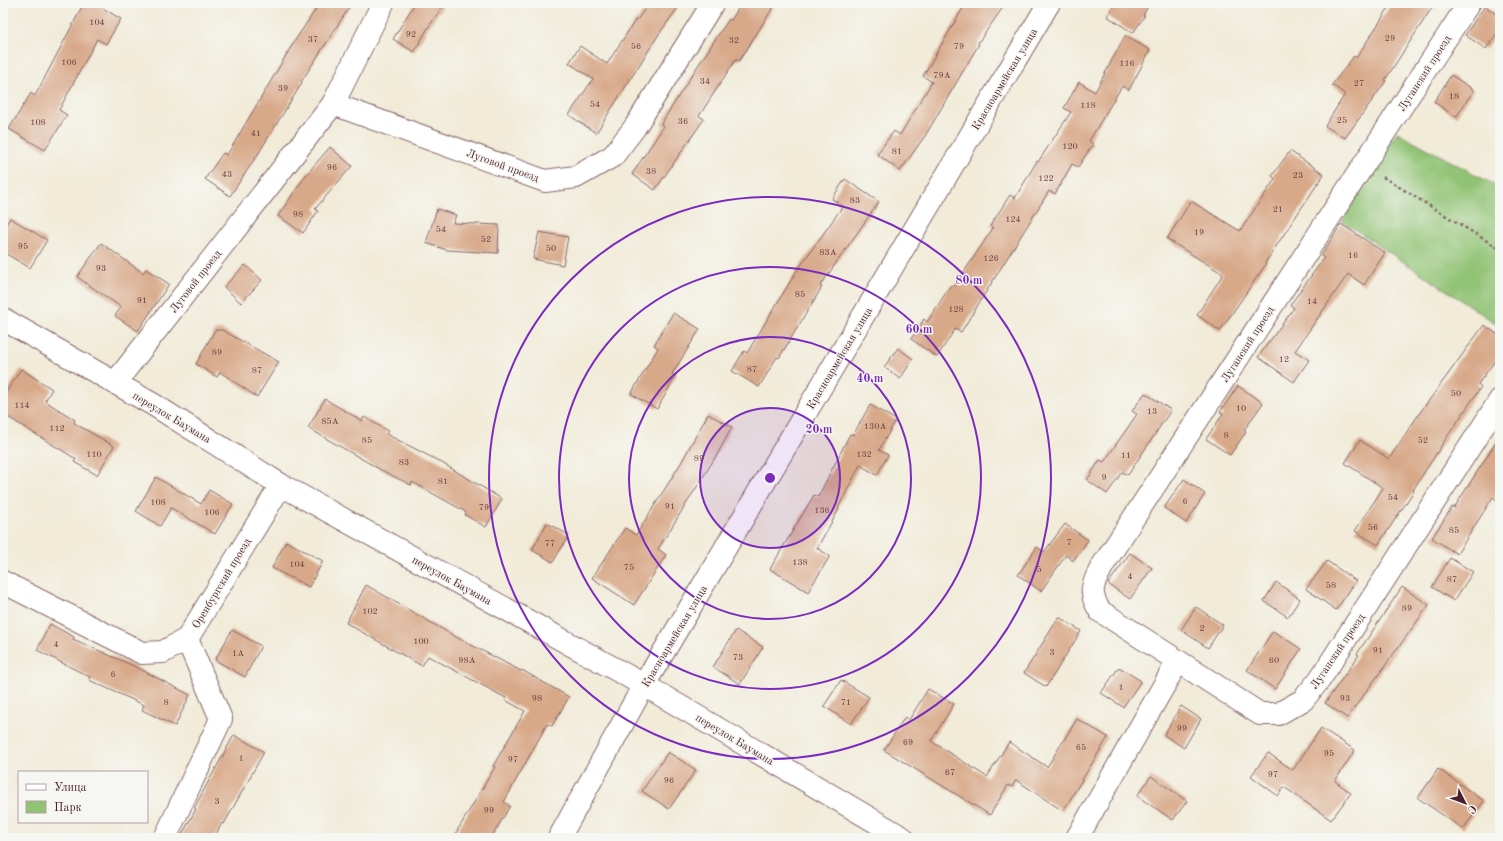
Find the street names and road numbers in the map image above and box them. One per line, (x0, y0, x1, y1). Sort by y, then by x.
street label: Красноармейская улица (971, 27, 1040, 133)
street label: Луганский проезд (1397, 33, 1454, 114)
street label: Луговой проезд (465, 148, 541, 185)
street label: Луговой проезд (168, 248, 224, 315)
street label: Луганский проезд (1220, 304, 1277, 385)
street label: Красноармейская улица (806, 306, 875, 412)
street label: переулок Баумана (130, 391, 213, 446)
street label: Оренбургский проезд (191, 536, 254, 631)
street label: переулок Баумана (410, 555, 493, 608)
street label: Красноармейская улица (641, 584, 710, 690)
street label: Луганский проезд (1309, 612, 1368, 691)
street label: переулок Баумана (693, 713, 776, 768)

